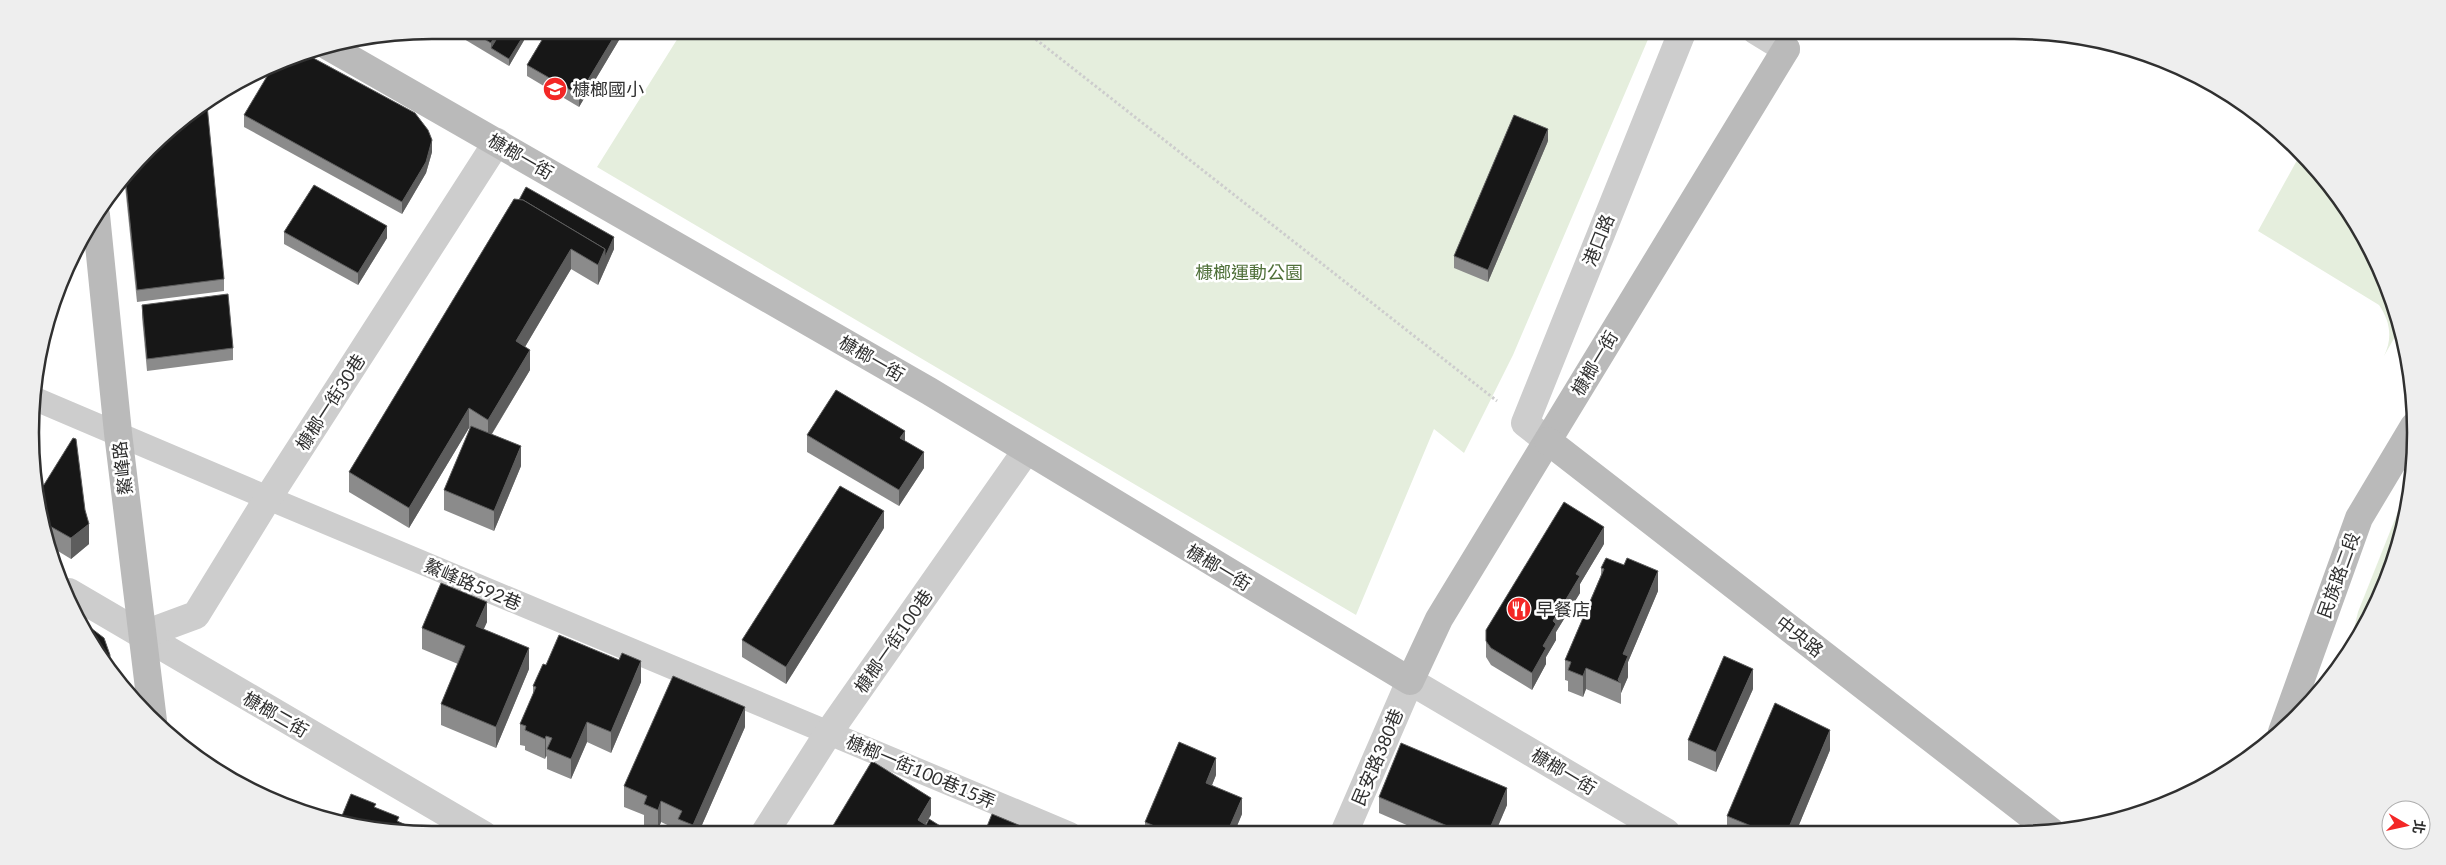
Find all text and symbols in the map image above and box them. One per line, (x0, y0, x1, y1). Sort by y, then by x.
school or university icon: 槺榔國小 (542, 76, 568, 102)
place label: 槺榔國小 (572, 78, 644, 100)
street label: 槺榔一街 (484, 128, 558, 184)
street label: 港口路 (1578, 211, 1618, 269)
park label: 槺榔運動公園 (1195, 261, 1303, 283)
street label: 槺榔一街 (1566, 326, 1622, 400)
street label: 槺榔一街 (835, 330, 909, 386)
street label: 槺榔一街30巷 (291, 350, 369, 454)
street label: 鰲峰路 (108, 440, 136, 496)
street label: 民族路二段 (2312, 529, 2364, 621)
street label: 槺榔一街 (1182, 539, 1256, 595)
street label: 鰲峰路592巷 (421, 554, 525, 614)
street label: 槺榔一街100巷 (849, 585, 937, 697)
restaurant icon: 早餐店 (1506, 596, 1532, 622)
place label: 早餐店 (1536, 598, 1590, 620)
street label: 中央路 (1772, 611, 1828, 661)
street label: 槺榔二街 (239, 686, 313, 742)
street label: 民安路380巷 (1347, 705, 1407, 809)
street label: 槺榔一街100巷15弄 (843, 730, 999, 812)
street label: 槺榔一街 (1527, 743, 1601, 799)
north arrow (2381, 800, 2431, 850)
text: 北 (2410, 819, 2429, 835)

